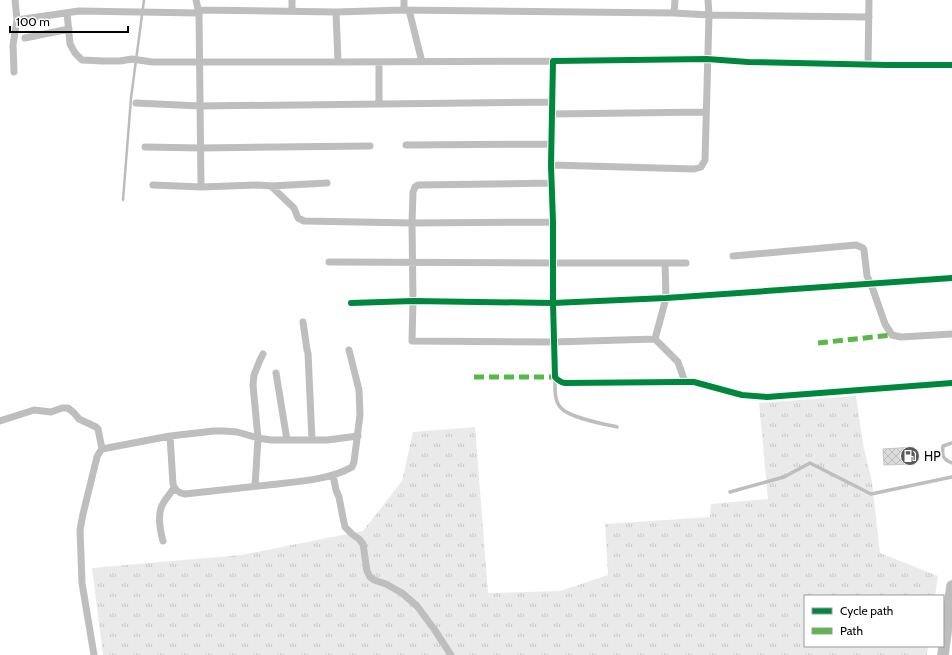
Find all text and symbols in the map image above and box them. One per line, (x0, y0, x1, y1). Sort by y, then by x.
scale bar (10, 8, 128, 34)
text: 100 m (16, 14, 50, 29)
fuel station icon: HP (899, 445, 921, 467)
place label: HP (924, 448, 941, 464)
legend (804, 595, 944, 647)
text: Cycle path (840, 603, 893, 618)
text: Path (840, 623, 863, 638)

